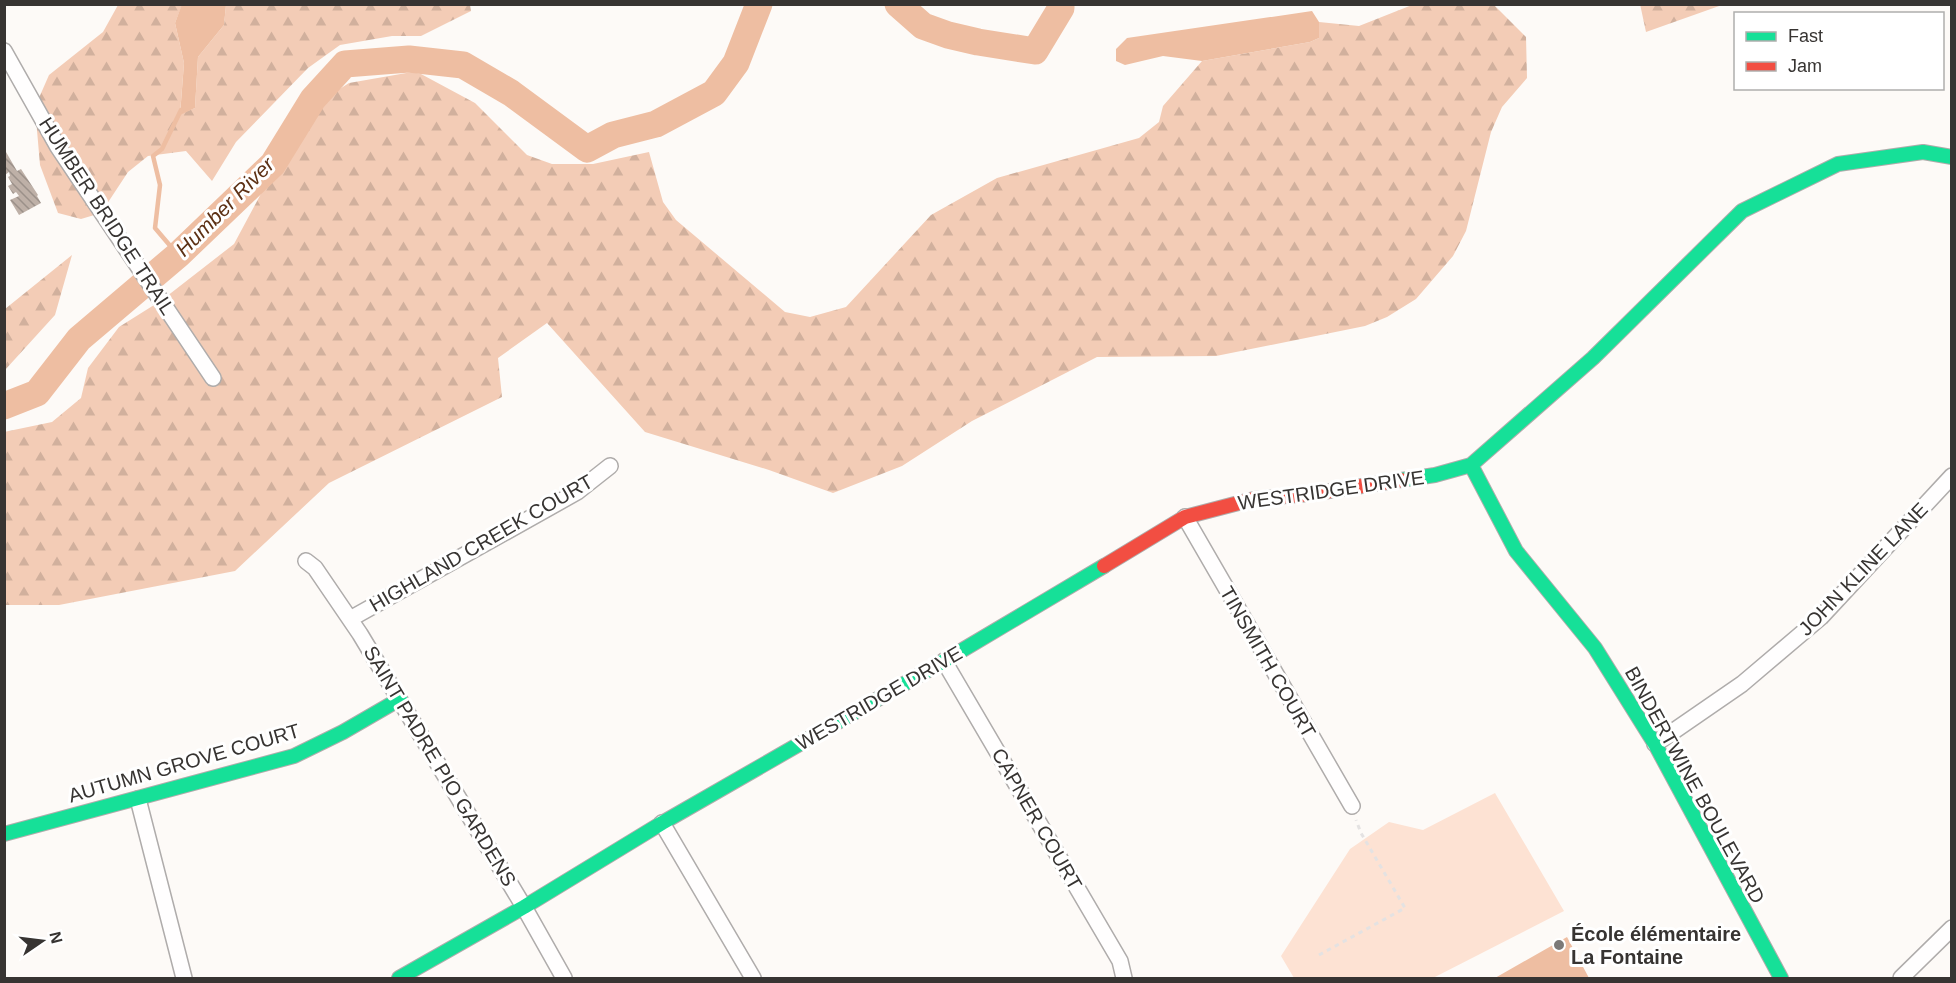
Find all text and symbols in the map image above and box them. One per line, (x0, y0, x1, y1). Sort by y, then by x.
legend (1734, 12, 1944, 90)
text: Fast (1788, 26, 1823, 46)
text: Jam (1788, 56, 1822, 76)
street label: HUMBER BRIDGE TRAIL (35, 113, 179, 319)
water label: Humber River (171, 152, 279, 261)
street label: WESTRIDGE DRIVE (1236, 466, 1426, 514)
street label: HIGHLAND CREEK COURT (365, 470, 597, 616)
street label: JOHN KLINE LANE (1794, 498, 1932, 640)
street label: TINSMITH COURT (1216, 583, 1320, 741)
street label: SAINT PADRE PIO GARDENS (359, 642, 521, 890)
street label: WESTRIDGE DRIVE (792, 642, 966, 754)
street label: BINDERTWINE BOULEVARD (1621, 663, 1769, 907)
street label: AUTUMN GROVE COURT (66, 719, 302, 807)
street label: CAPNER COURT (988, 744, 1086, 894)
north arrow (12, 911, 72, 971)
place label: École élémentaire La Fontaine (1571, 923, 1741, 968)
text: N (46, 930, 66, 945)
marker: École élémentaire La Fontaine (1552, 938, 1566, 952)

